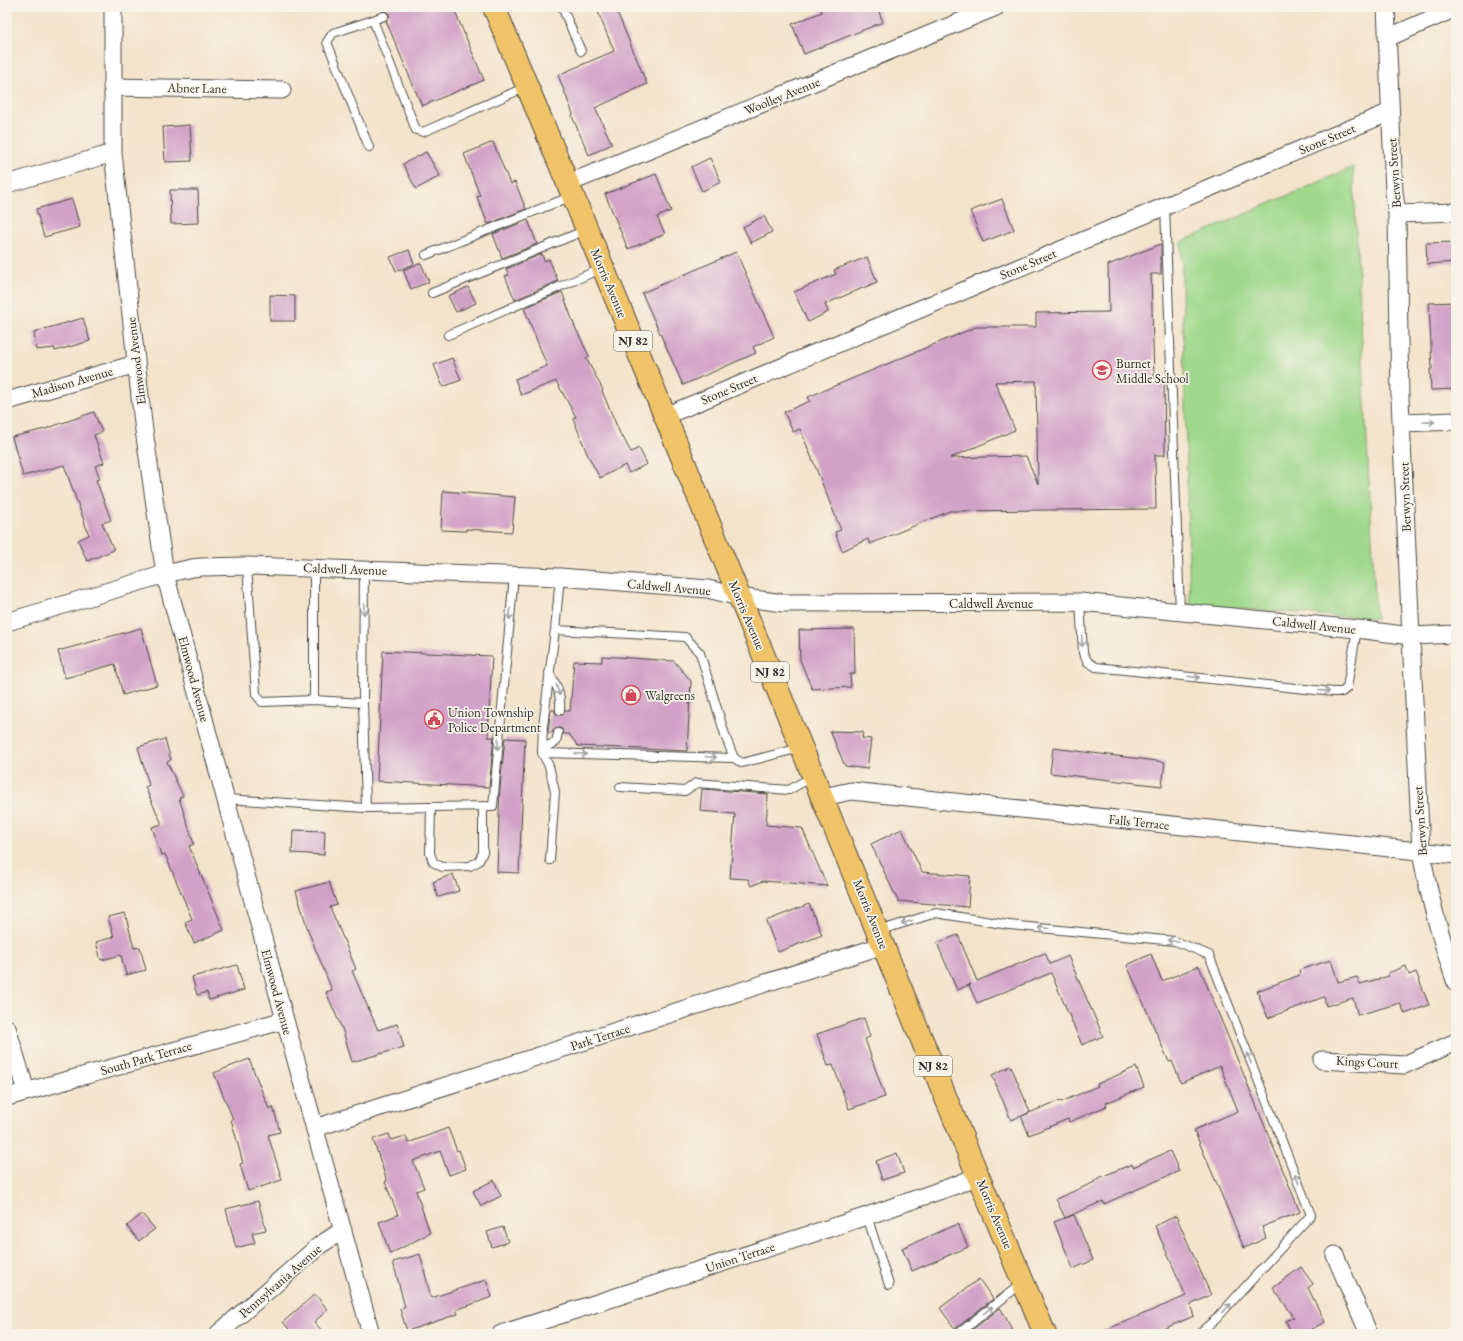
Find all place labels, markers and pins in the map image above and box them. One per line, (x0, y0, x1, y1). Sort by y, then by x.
place label: Burnet Middle School (1116, 355, 1189, 387)
school or university icon: Burnet Middle School (1091, 359, 1113, 381)
shop icon: Walgreens (620, 684, 642, 706)
place label: Walgreens (645, 687, 695, 704)
place label: Union Township Police Department (448, 704, 541, 736)
public building icon: Union Township Police Department (423, 708, 445, 730)

